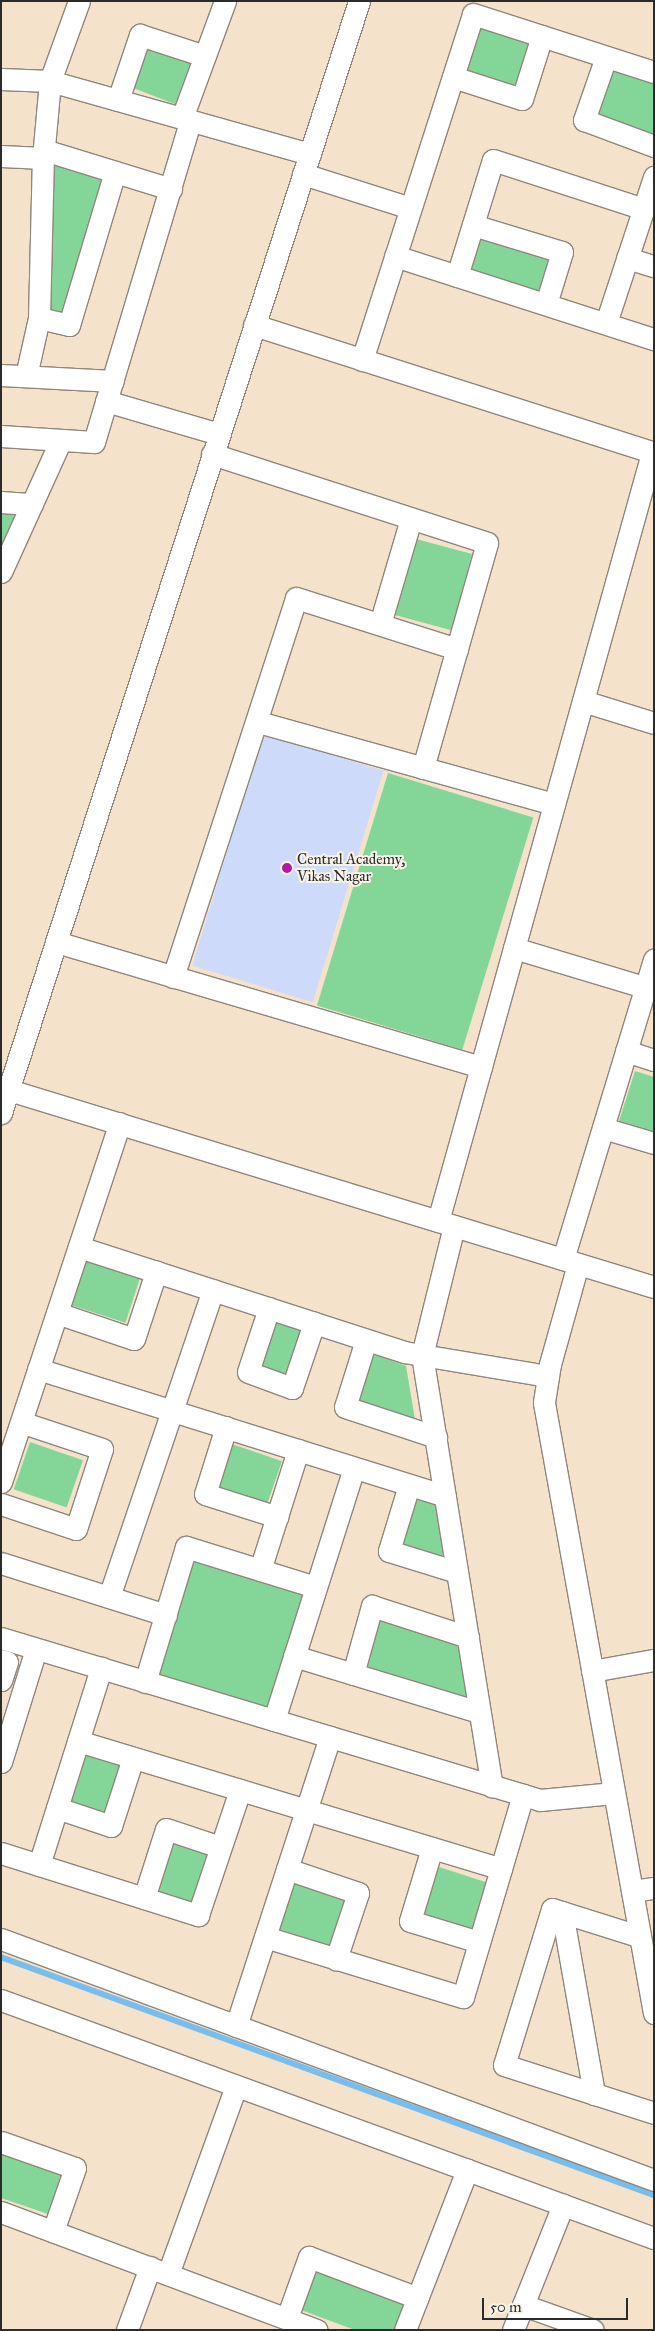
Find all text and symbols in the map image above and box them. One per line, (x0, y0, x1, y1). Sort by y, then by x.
place label: Central Academy, Vikas Nagar (297, 850, 405, 885)
marker: Central Academy, Vikas Nagar (281, 862, 293, 874)
scale bar (485, 2288, 631, 2320)
text: 50 m (490, 2298, 522, 2316)

